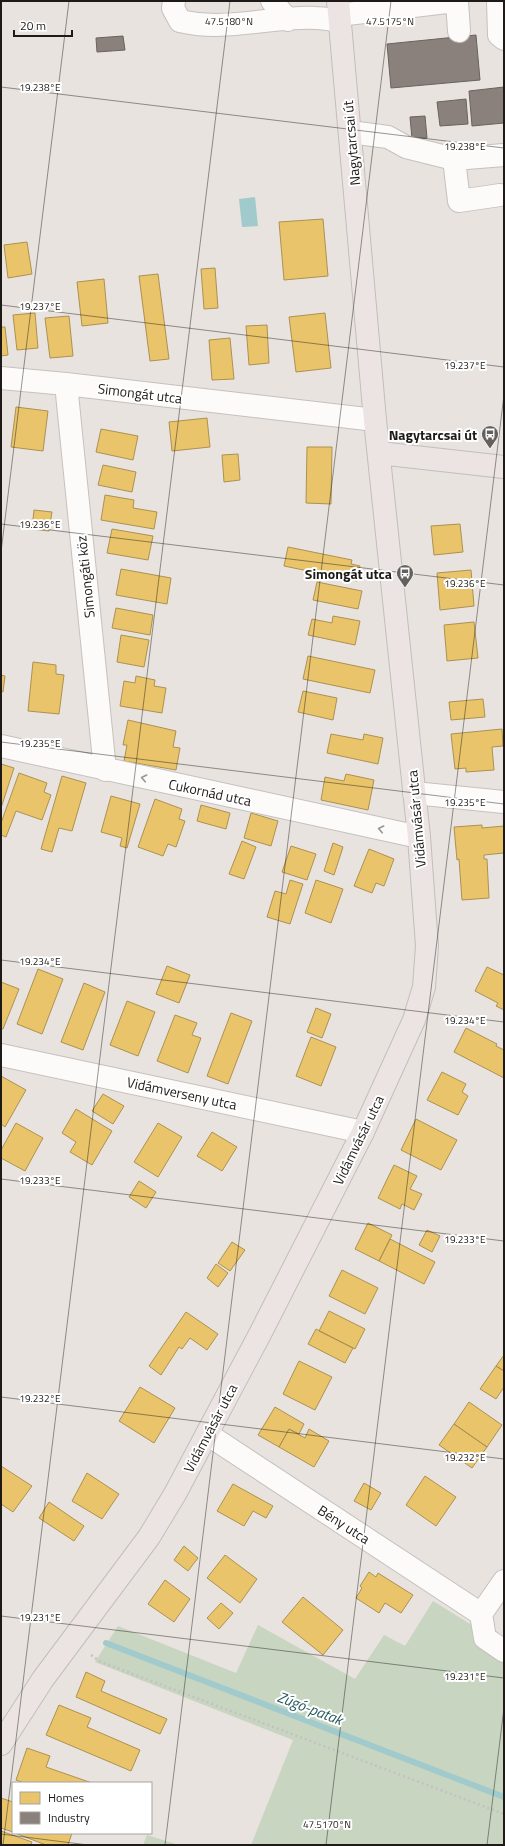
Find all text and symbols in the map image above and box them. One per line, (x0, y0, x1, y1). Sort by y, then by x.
scale bar (14, 12, 72, 38)
text: 47.5180°N (205, 14, 253, 29)
text: 47.5175°N (366, 14, 414, 29)
text: 20 m (20, 16, 46, 35)
text: 19.238°E (19, 80, 61, 95)
street label: Nagytarcsai út (337, 100, 365, 186)
text: 19.238°E (444, 139, 486, 154)
text: 19.237°E (19, 299, 61, 314)
text: 19.237°E (444, 358, 486, 373)
street label: Simongát utca (97, 377, 183, 409)
place label: Nagytarcsai út (389, 424, 477, 445)
bus stop icon: Nagytarcsai út (480, 424, 500, 449)
text: 19.236°E (19, 517, 61, 532)
street label: Simongáti köz (70, 535, 100, 619)
place label: Simongát utca (305, 563, 392, 584)
bus stop icon: Simongát utca (395, 563, 415, 588)
text: 19.236°E (444, 576, 486, 591)
text: 19.235°E (19, 736, 61, 751)
street label: Vidámvásár utca (401, 769, 431, 869)
street label: Cukornád utca (167, 773, 253, 811)
one-way arrow (141, 774, 147, 783)
text: 19.235°E (444, 795, 486, 810)
one-way arrow (378, 825, 384, 833)
text: 19.234°E (19, 954, 61, 969)
text: 19.234°E (444, 1013, 486, 1028)
street label: Vidámverseny utca (125, 1071, 239, 1115)
street label: Vidámvásár utca (327, 1091, 389, 1189)
text: 19.233°E (19, 1173, 61, 1188)
text: 19.233°E (444, 1232, 486, 1247)
street label: Vidámvásár utca (178, 1380, 242, 1476)
text: 19.232°E (19, 1391, 61, 1406)
text: 19.232°E (444, 1450, 486, 1465)
street label: Bény utca (314, 1499, 374, 1549)
text: 19.231°E (19, 1610, 61, 1625)
text: 19.231°E (444, 1669, 486, 1684)
water label: Zúgó-patak (274, 1685, 348, 1732)
legend (12, 1782, 152, 1834)
text: Homes (48, 1788, 84, 1807)
text: Industry (48, 1808, 90, 1827)
text: 47.5170°N (303, 1817, 351, 1832)

